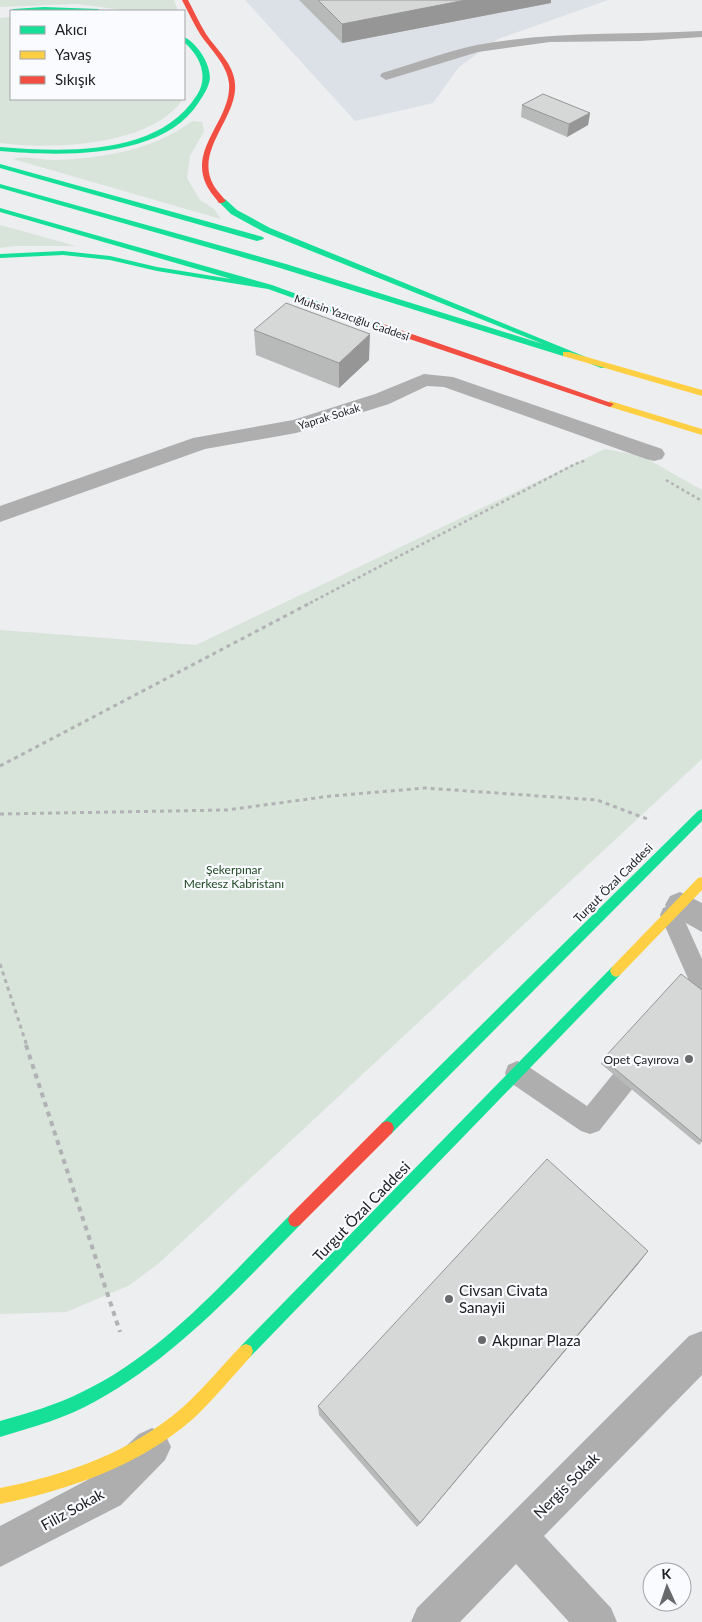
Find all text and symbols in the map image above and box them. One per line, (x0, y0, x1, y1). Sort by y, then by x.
legend (10, 10, 185, 100)
text: Akıcı (55, 20, 87, 38)
text: Yavaş (55, 45, 92, 63)
text: Sıkışık (55, 70, 96, 88)
street label: Muhsin Yazıcığlu Caddesi (293, 291, 411, 343)
street label: Yaprak Sokak (297, 400, 362, 432)
street label: Turgut Özal Caddesi (570, 840, 656, 926)
park label: Şekerpınar Merkesz Kabristanı (184, 862, 284, 891)
place label: Opet Çayırova (603, 1052, 679, 1067)
marker: Opet Çayırova (683, 1053, 695, 1065)
street label: Turgut Özal Caddesi (309, 1157, 413, 1265)
place label: Civsan Civata Sanayii (459, 1281, 548, 1316)
marker: Civsan Civata Sanayii (443, 1293, 455, 1305)
place label: Akpınar Plaza (492, 1331, 581, 1349)
marker: Akpınar Plaza (476, 1334, 488, 1346)
street label: Nergis Sokak (529, 1448, 603, 1522)
street label: Filiz Sokak (37, 1484, 107, 1534)
north arrow (642, 1562, 692, 1612)
text: K (661, 1565, 672, 1582)

